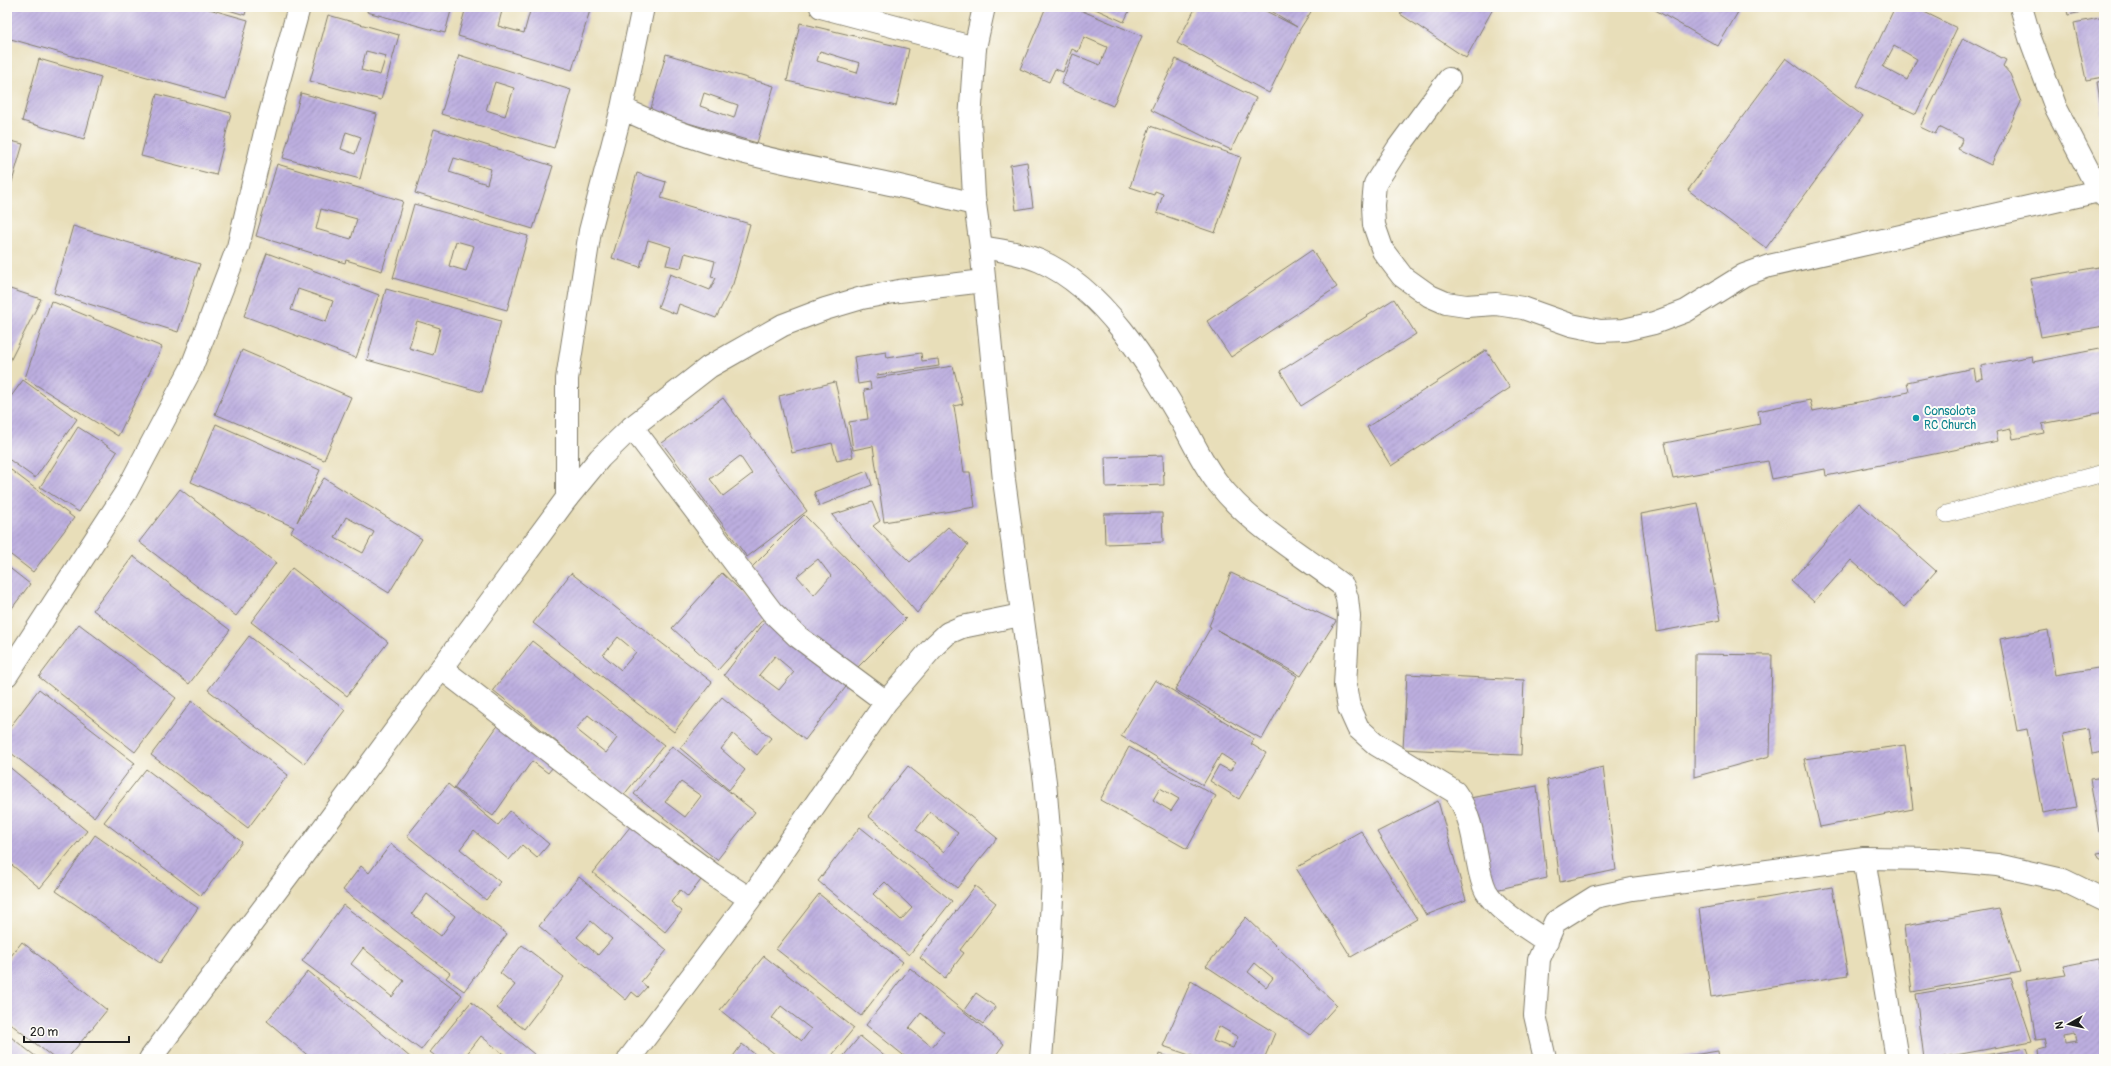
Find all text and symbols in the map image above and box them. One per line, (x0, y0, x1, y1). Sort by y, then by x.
place label: Consolota RC Church (1924, 404, 1976, 433)
marker: Consolota RC Church (1911, 413, 1921, 423)
north arrow (2049, 1004, 2089, 1044)
scale bar (24, 1018, 129, 1044)
text: N (2053, 1020, 2067, 1030)
text: 20 m (30, 1025, 59, 1040)

